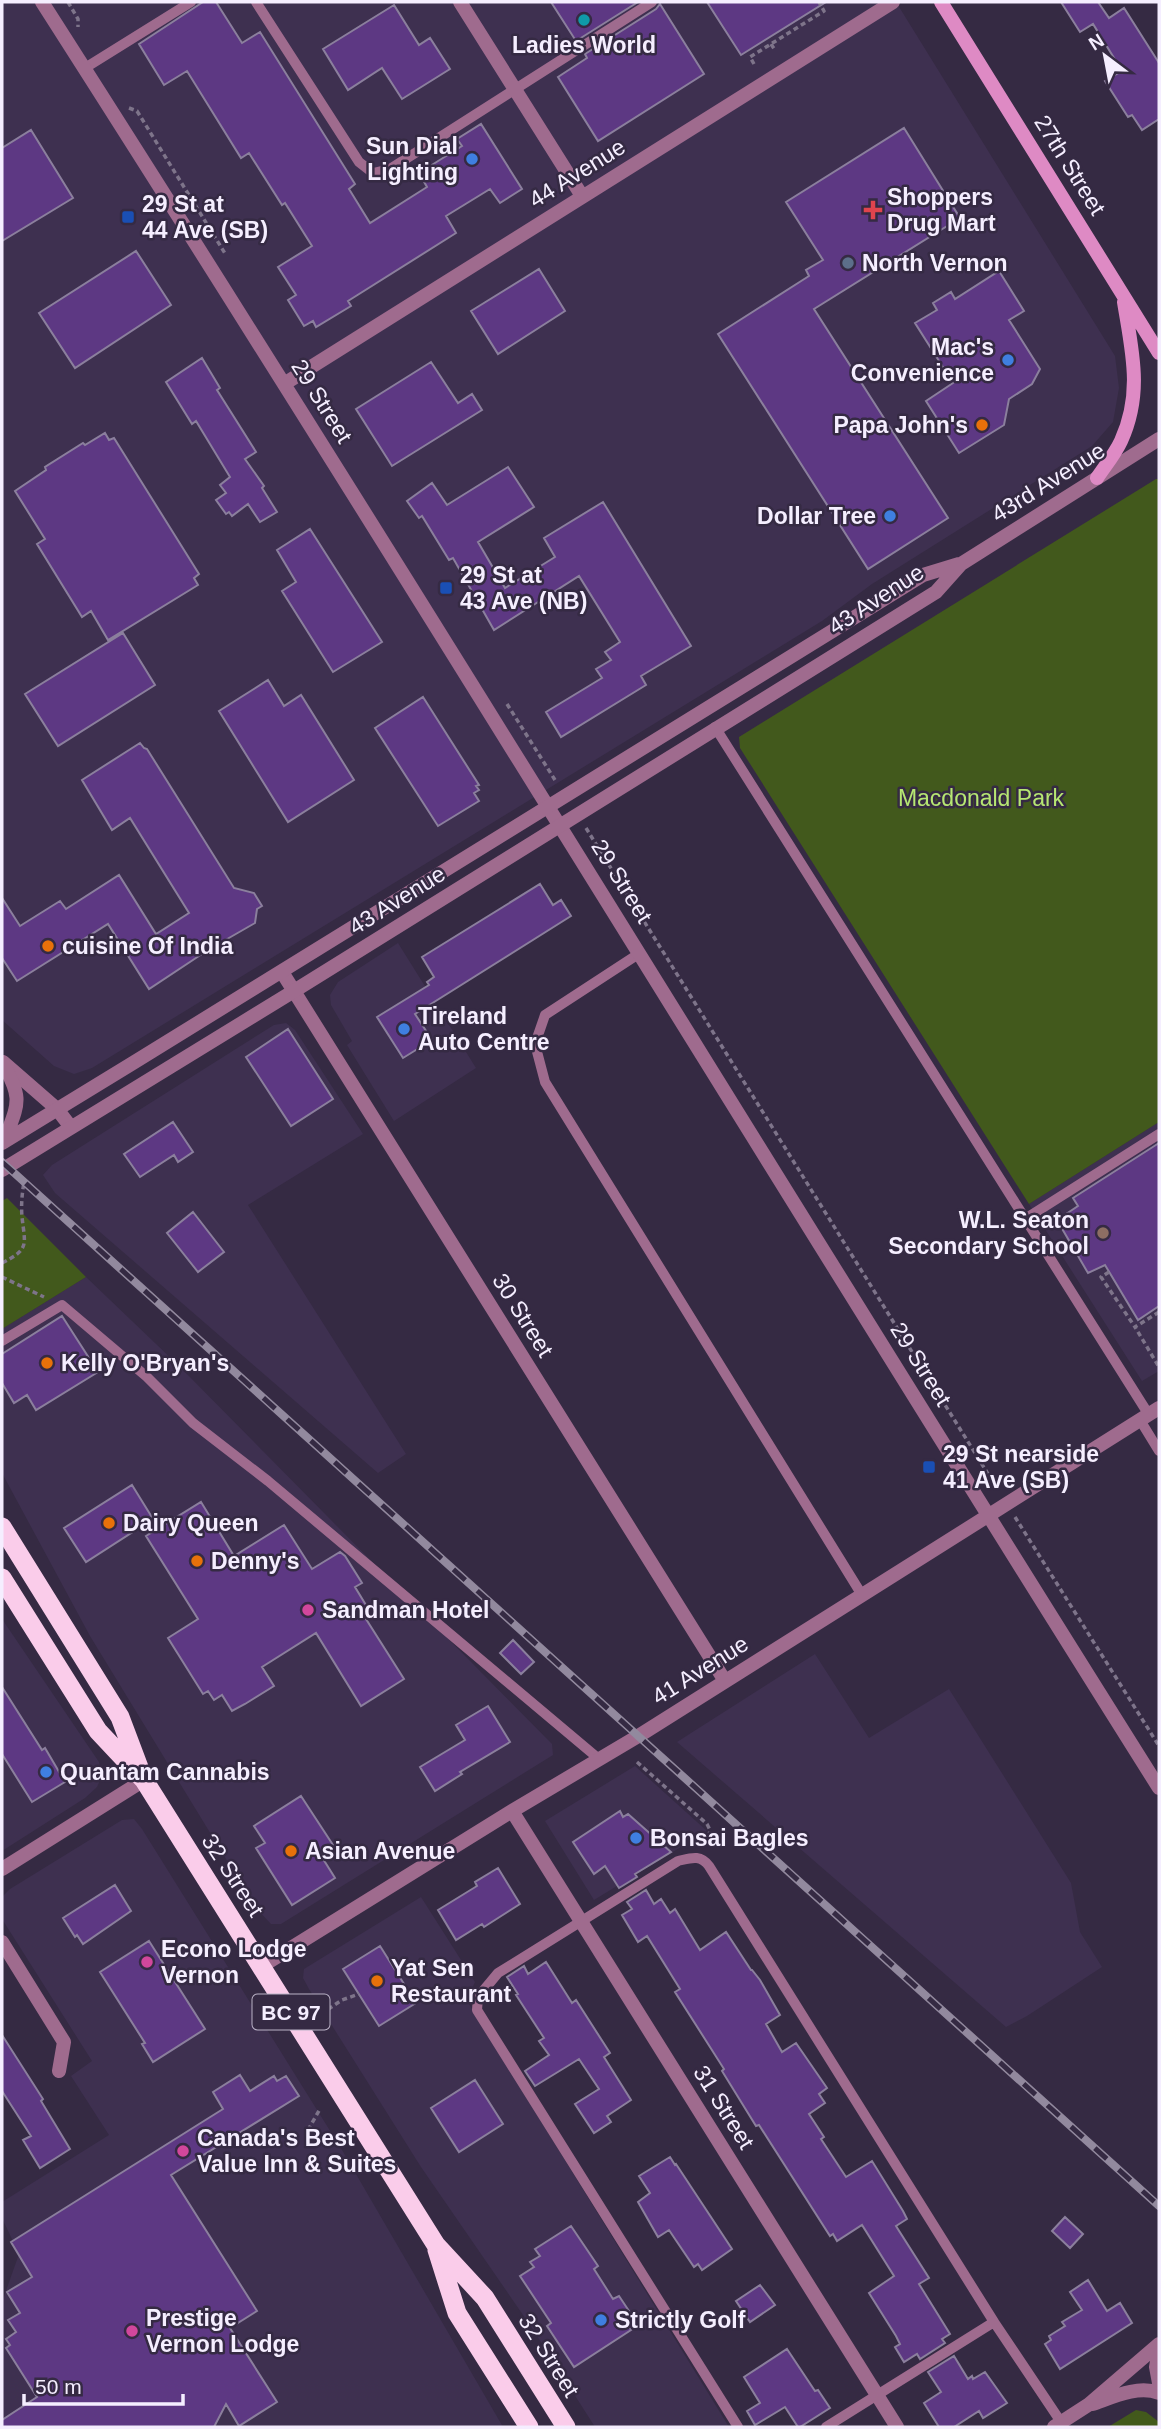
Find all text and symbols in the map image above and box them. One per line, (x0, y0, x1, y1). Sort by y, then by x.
marker: Ladies World (576, 12, 592, 28)
north arrow (1070, 21, 1140, 91)
text: N (1085, 29, 1108, 55)
place label: Ladies World (512, 32, 656, 58)
street label: 27th Street (1029, 110, 1111, 220)
place label: Sun Dial Lighting (366, 133, 458, 185)
street label: 44 Avenue (524, 133, 630, 213)
marker: Sun Dial Lighting (464, 151, 480, 167)
place label: Shoppers Drug Mart (887, 184, 996, 236)
place label: 29 St at 44 Ave (SB) (142, 191, 268, 243)
marker: Shoppers Drug Mart (865, 202, 881, 218)
marker: 29 St at 44 Ave (SB) (120, 209, 136, 225)
place label: North Vernon (862, 250, 1008, 276)
marker: North Vernon (840, 255, 856, 271)
place label: Mac's Convenience (851, 334, 994, 386)
marker: Mac's Convenience (1000, 352, 1016, 368)
street label: 29 Street (286, 355, 358, 448)
place label: Papa John's (833, 412, 968, 438)
marker: Papa John's (974, 417, 990, 433)
street label: 43rd Avenue (987, 437, 1109, 527)
place label: Dollar Tree (757, 503, 876, 529)
marker: Dollar Tree (882, 508, 898, 524)
street label: 43 Avenue (824, 559, 928, 639)
place label: 29 St at 43 Ave (NB) (460, 562, 587, 614)
marker: 29 St at 43 Ave (NB) (438, 580, 454, 596)
park label: Macdonald Park (898, 785, 1065, 811)
street label: 29 Street (586, 835, 658, 928)
street label: 43 Avenue (344, 860, 450, 940)
place label: cuisine Of India (62, 933, 233, 959)
marker: cuisine Of India (40, 938, 56, 954)
place label: Tireland Auto Centre (418, 1003, 550, 1055)
marker: Tireland Auto Centre (396, 1021, 412, 1037)
place label: W.L. Seaton Secondary School (888, 1207, 1089, 1259)
marker: W.L. Seaton Secondary School (1095, 1225, 1111, 1241)
street label: 30 Street (487, 1269, 559, 1362)
street label: 29 Street (885, 1318, 957, 1411)
place label: Kelly O'Bryan's (61, 1350, 229, 1376)
marker: Kelly O'Bryan's (39, 1355, 55, 1371)
place label: 29 St nearside 41 Ave (SB) (943, 1441, 1099, 1493)
marker: 29 St nearside 41 Ave (SB) (921, 1459, 937, 1475)
place label: Dairy Queen (123, 1510, 259, 1536)
marker: Dairy Queen (101, 1515, 117, 1531)
place label: Denny's (211, 1548, 300, 1574)
marker: Denny's (189, 1553, 205, 1569)
place label: Sandman Hotel (322, 1597, 489, 1623)
marker: Sandman Hotel (300, 1602, 316, 1618)
street label: 41 Avenue (647, 1630, 753, 1710)
place label: Quantam Cannabis (60, 1759, 270, 1785)
marker: Quantam Cannabis (38, 1764, 54, 1780)
place label: Bonsai Bagles (650, 1825, 809, 1851)
street label: 32 Street (197, 1829, 270, 1922)
marker: Bonsai Bagles (628, 1830, 644, 1846)
place label: Asian Avenue (305, 1838, 455, 1864)
marker: Asian Avenue (283, 1843, 299, 1859)
place label: Econo Lodge Vernon (161, 1936, 307, 1988)
marker: Econo Lodge Vernon (139, 1954, 155, 1970)
place label: Yat Sen Restaurant (391, 1955, 511, 2007)
marker: Yat Sen Restaurant (369, 1973, 385, 1989)
road number: BC 97 (252, 1994, 330, 2030)
street label: 31 Street (688, 2061, 760, 2154)
place label: Canada's Best Value Inn & Suites (197, 2125, 396, 2177)
marker: Canada's Best Value Inn & Suites (175, 2143, 191, 2159)
place label: Prestige Vernon Lodge (146, 2305, 299, 2357)
place label: Strictly Golf (615, 2307, 746, 2333)
street label: 32 Street (513, 2309, 585, 2402)
marker: Strictly Golf (593, 2312, 609, 2328)
marker: Prestige Vernon Lodge (124, 2323, 140, 2339)
scale bar (24, 2362, 184, 2406)
text: 50 m (35, 2375, 82, 2398)

